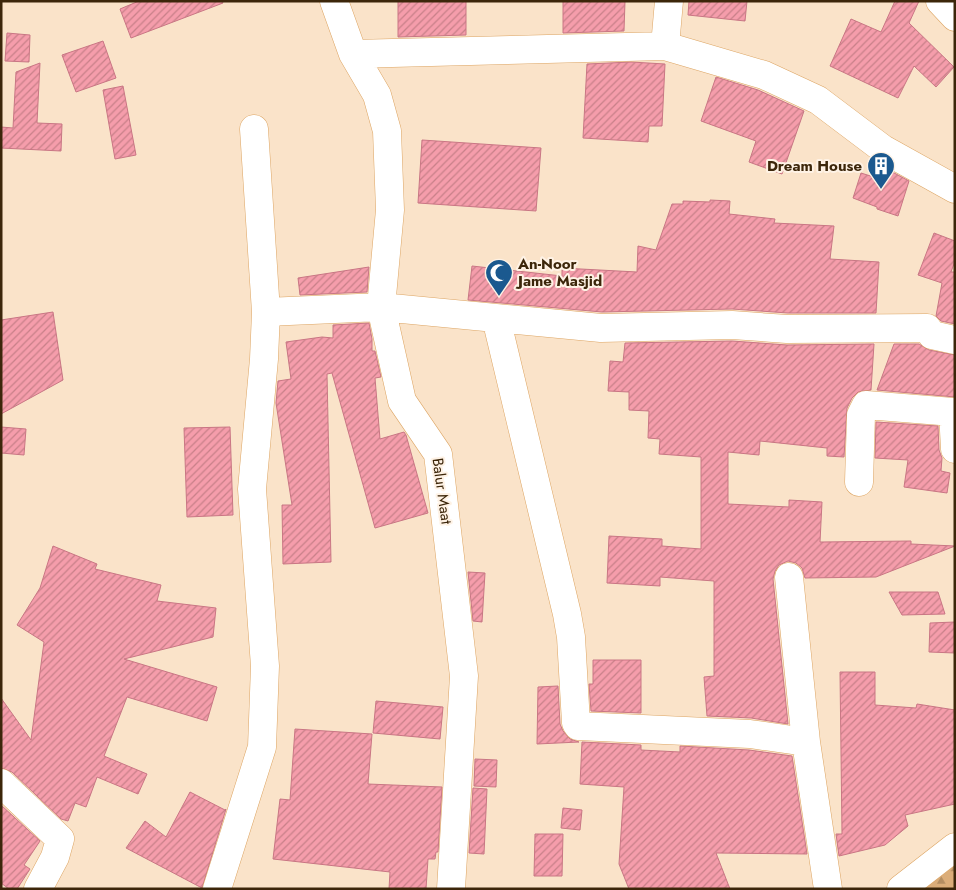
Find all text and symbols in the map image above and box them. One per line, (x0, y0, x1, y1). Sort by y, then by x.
building icon: Dream House (866, 151, 896, 190)
place label: Dream House (767, 155, 862, 177)
place label: An-Noor Jame Masjid (515, 253, 602, 292)
mosque icon: An-Noor Jame Masjid (484, 258, 514, 297)
street label: Balur Maat (426, 456, 458, 526)

